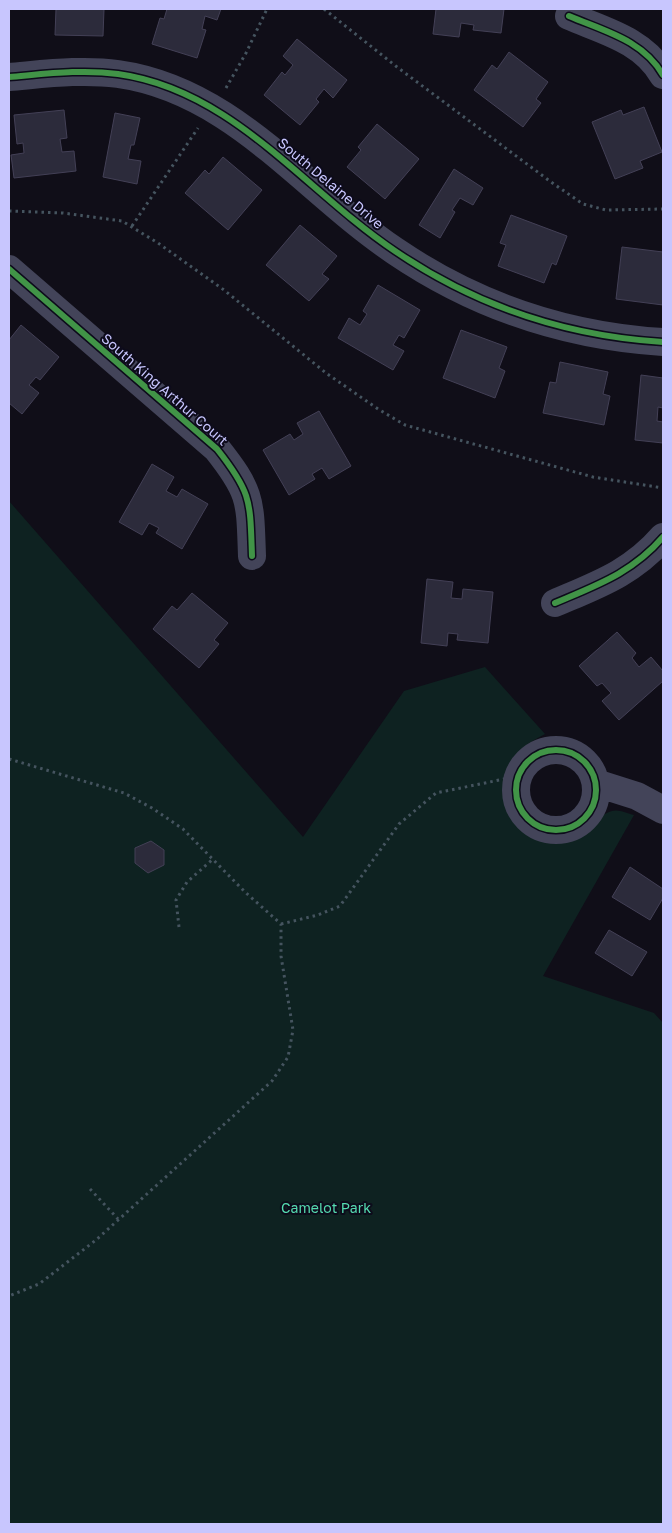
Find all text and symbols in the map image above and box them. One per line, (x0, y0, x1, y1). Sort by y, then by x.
street label: South Delaine Drive (275, 134, 387, 232)
street label: South King Arthur Court (98, 329, 232, 449)
park label: Camelot Park (281, 1199, 371, 1216)

